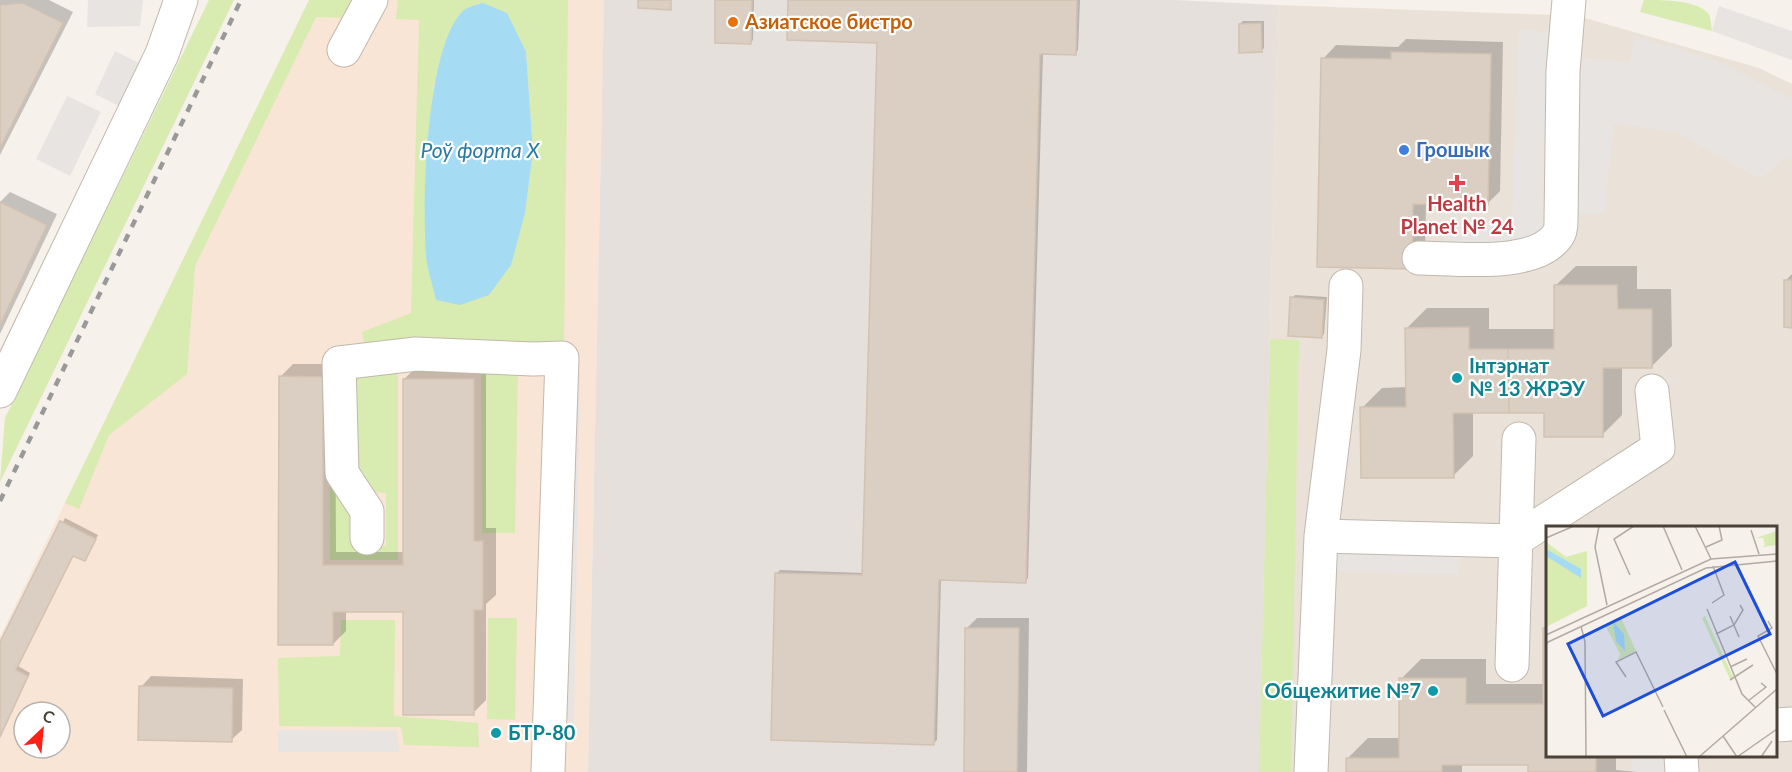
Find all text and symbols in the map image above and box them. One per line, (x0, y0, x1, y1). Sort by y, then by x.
place label: Азиатское бистро (744, 9, 913, 33)
marker: Азиатское бистро (726, 15, 740, 29)
water label: Роў форта X (420, 137, 541, 162)
place label: Грошык (1416, 137, 1490, 161)
marker: Грошык (1397, 143, 1411, 157)
marker: Health Planet № 24 (1450, 176, 1464, 190)
place label: Health Planet № 24 (1400, 191, 1514, 238)
place label: Інтэрнат № 13 ЖРЭУ (1469, 353, 1586, 400)
marker: Інтэрнат № 13 ЖРЭУ (1450, 371, 1464, 385)
inset map (1546, 526, 1777, 757)
place label: Общежитие №7 (1264, 678, 1421, 702)
marker: Общежитие №7 (1426, 684, 1440, 698)
north arrow (12, 700, 72, 760)
text: С (40, 705, 58, 727)
place label: БТР-80 (508, 720, 576, 744)
marker: БТР-80 (489, 726, 503, 740)

